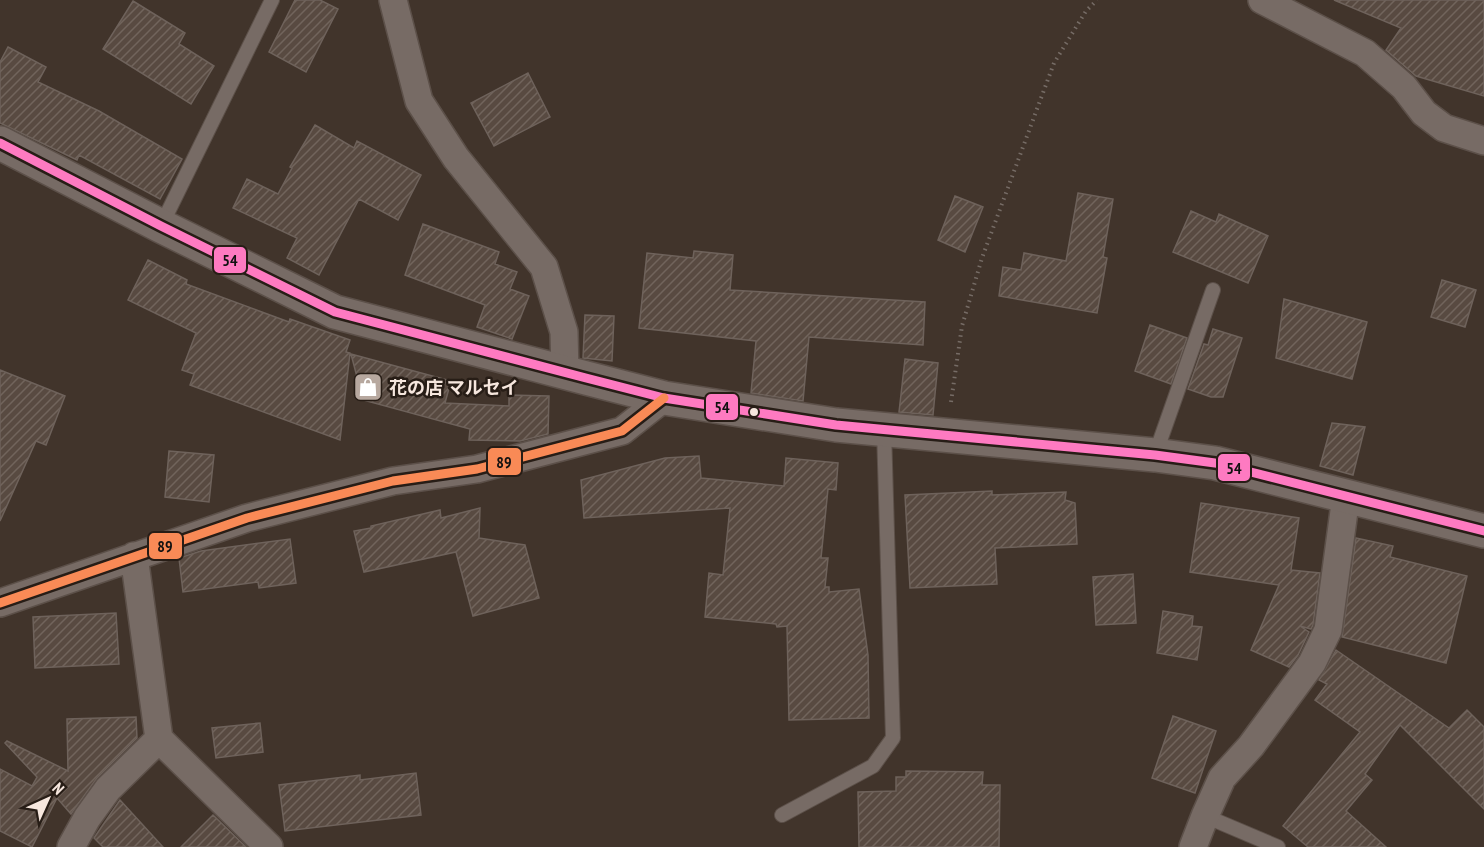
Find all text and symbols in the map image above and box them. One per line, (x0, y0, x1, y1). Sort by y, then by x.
line badge: 54 (213, 246, 247, 274)
text: 54 (222, 250, 238, 270)
shop icon: 花の店 マルセイ (352, 371, 384, 403)
place label: 花の店 マルセイ (389, 376, 519, 399)
line badge: 54 (705, 393, 739, 421)
text: 54 (714, 397, 730, 417)
unlabelled marker (748, 406, 760, 418)
line badge: 89 (487, 447, 522, 476)
text: 89 (496, 452, 512, 472)
line badge: 54 (1217, 453, 1251, 482)
text: 54 (1226, 458, 1242, 478)
line badge: 89 (148, 532, 183, 560)
text: 89 (157, 536, 173, 556)
north arrow (18, 769, 78, 829)
text: N (48, 778, 69, 799)

